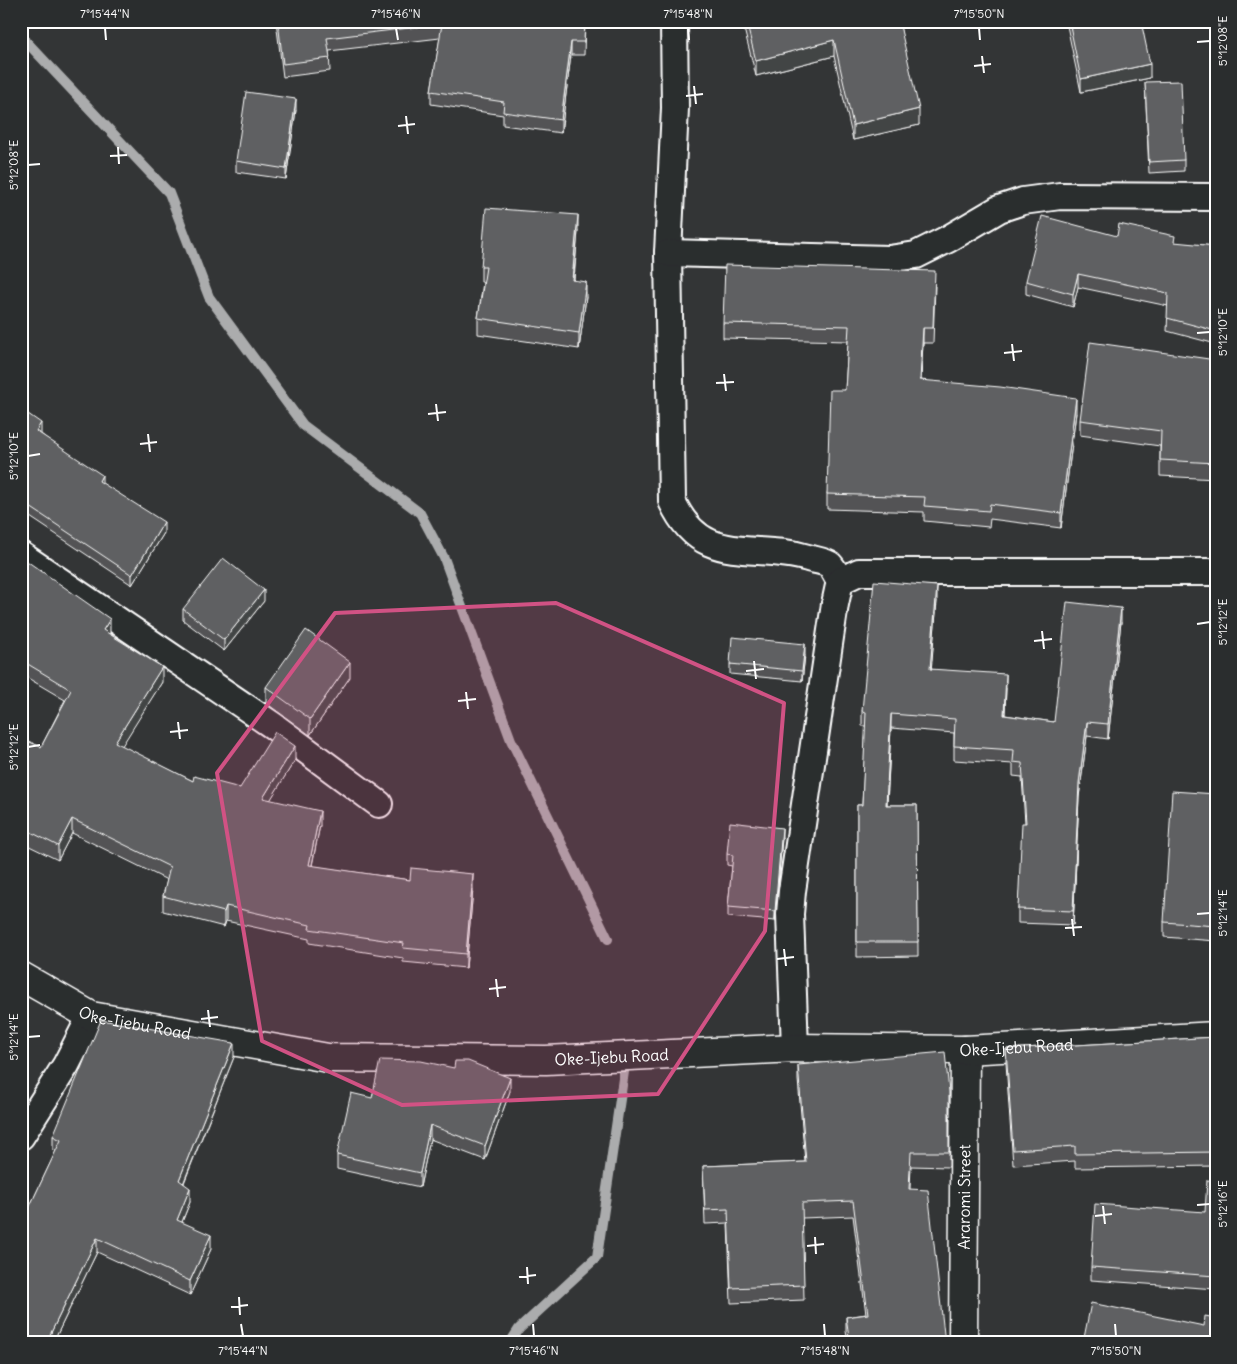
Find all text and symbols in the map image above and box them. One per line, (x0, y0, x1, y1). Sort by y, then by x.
text: 7°15'44"N (80, 6, 130, 21)
text: 7°15'46"N (371, 6, 421, 21)
text: 7°15'48"N (663, 6, 713, 21)
text: 7°15'50"N (953, 6, 1005, 21)
text: 5°12'08"E (1215, 16, 1230, 66)
text: 5°12'08"E (6, 140, 21, 190)
text: 5°12'10"E (1215, 308, 1230, 356)
text: 5°12'10"E (6, 432, 21, 480)
text: 5°12'12"E (1215, 598, 1230, 646)
text: 5°12'12"E (6, 723, 21, 771)
text: 5°12'14"E (1215, 889, 1230, 937)
street label: Oke-Ijebu Road (75, 1001, 193, 1044)
text: 5°12'14"E (6, 1013, 21, 1061)
street label: Oke-Ijebu Road (959, 1034, 1074, 1060)
street label: Oke-Ijebu Road (554, 1044, 669, 1070)
street label: Araromi Street (954, 1144, 974, 1250)
text: 5°12'16"E (1215, 1180, 1230, 1228)
text: 7°15'44"N (218, 1343, 268, 1358)
text: 7°15'46"N (509, 1343, 559, 1358)
text: 7°15'48"N (800, 1343, 850, 1358)
text: 7°15'50"N (1090, 1343, 1142, 1358)

